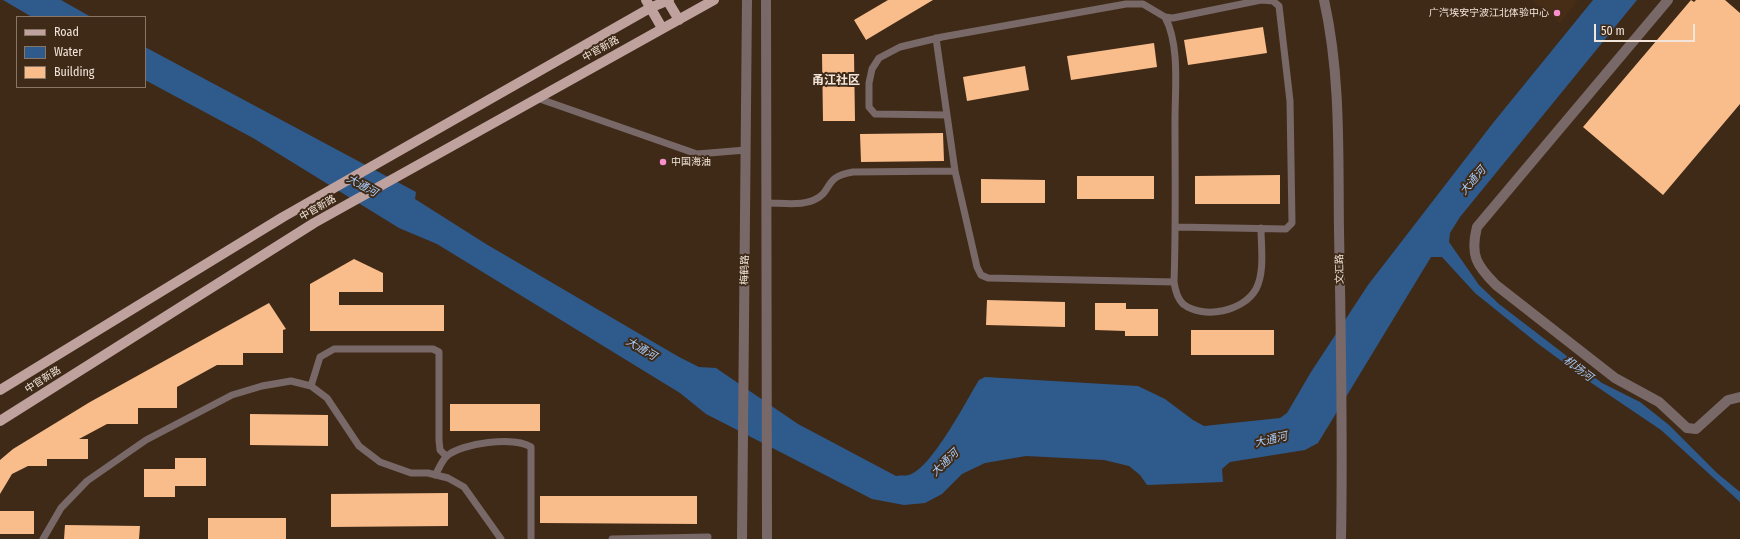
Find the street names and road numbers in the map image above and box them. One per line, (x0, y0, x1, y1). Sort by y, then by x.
street label: 中官新路 (581, 34, 621, 64)
street label: 中官新路 (298, 193, 338, 223)
street label: 文汇路 (1334, 254, 1346, 284)
street label: 梅鹤路 (739, 255, 751, 285)
street label: 中官新路 (23, 364, 63, 396)

